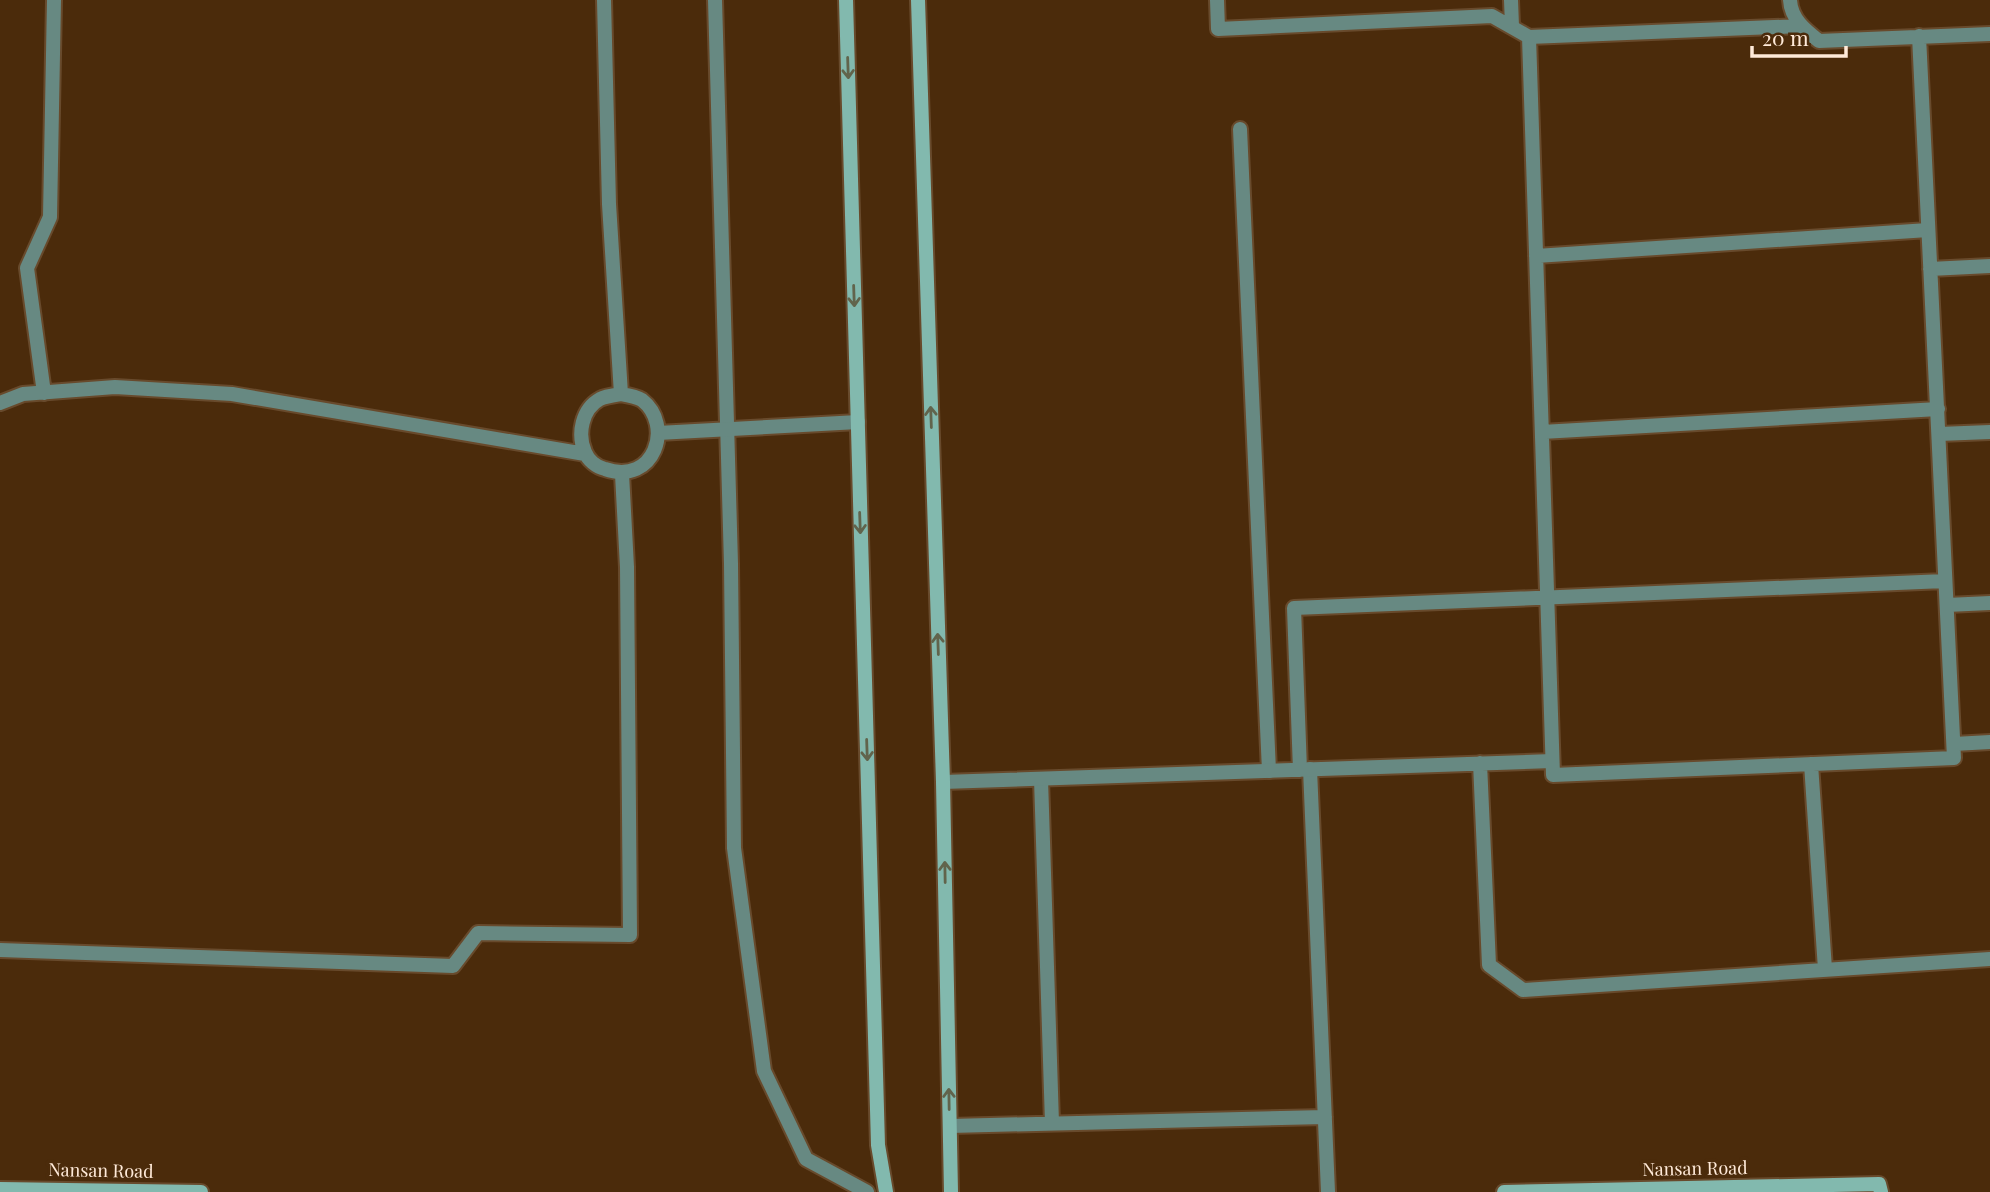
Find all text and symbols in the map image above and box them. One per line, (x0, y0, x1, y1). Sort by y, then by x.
scale bar (1752, 14, 1846, 58)
text: 20 m (1762, 23, 1809, 51)
one-way arrow (841, 56, 854, 79)
one-way arrow (847, 284, 861, 307)
one-way arrow (925, 406, 938, 429)
one-way arrow (854, 511, 867, 534)
one-way arrow (932, 633, 945, 656)
one-way arrow (860, 739, 873, 762)
one-way arrow (938, 861, 951, 884)
one-way arrow (942, 1088, 956, 1111)
street label: Nansan Road (1642, 1155, 1748, 1181)
street label: Nansan Road (48, 1157, 154, 1183)

